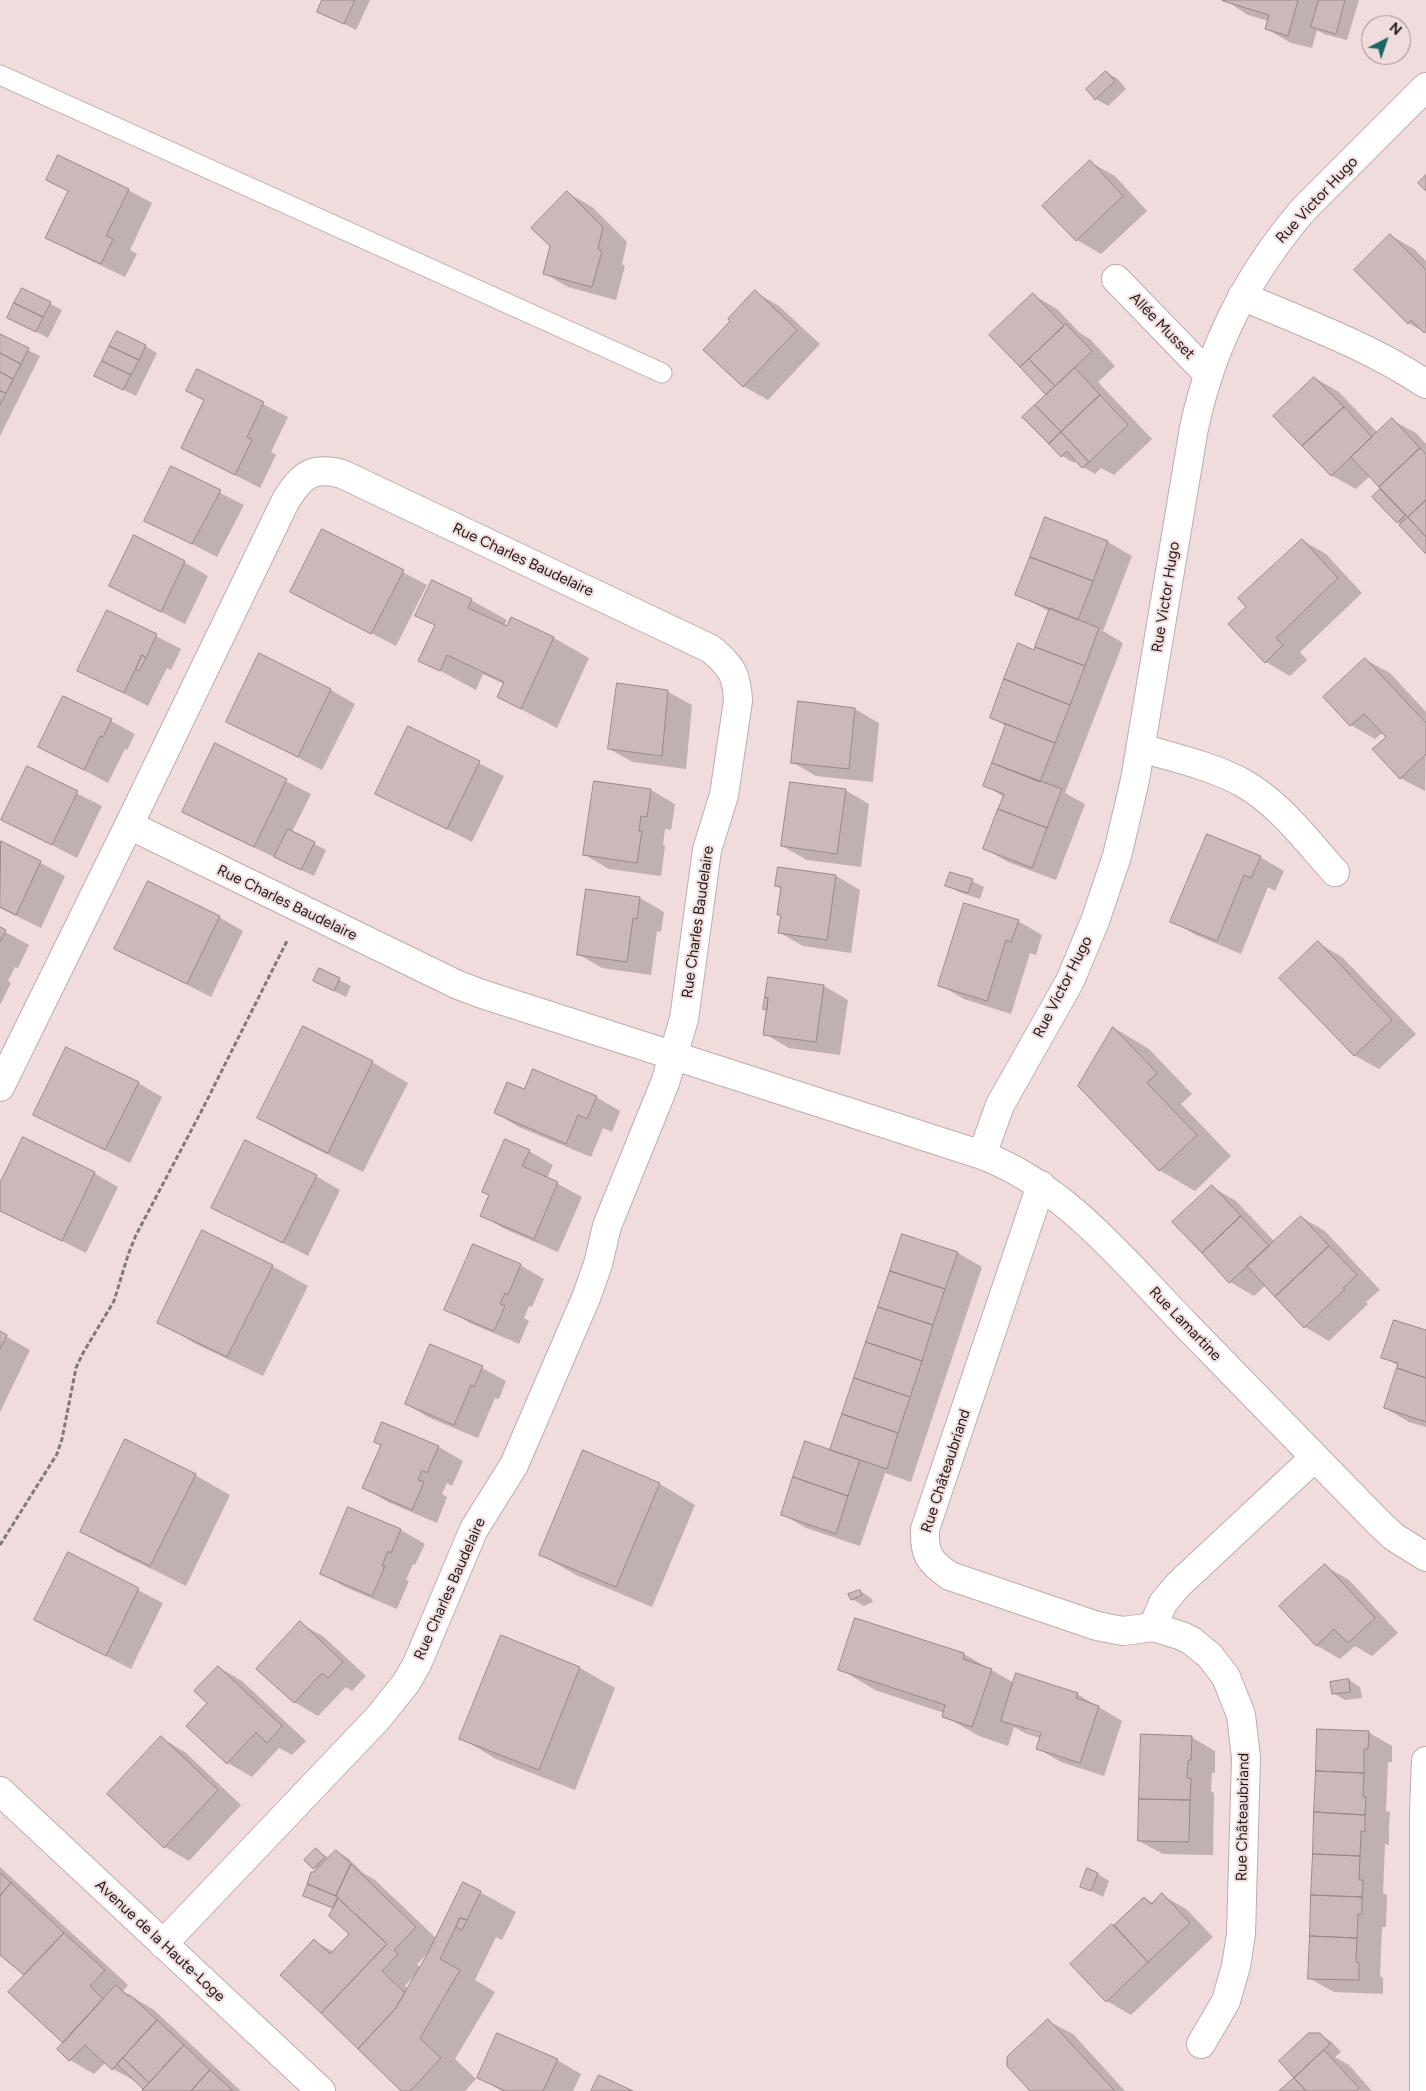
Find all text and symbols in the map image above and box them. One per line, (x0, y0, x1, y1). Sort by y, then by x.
north arrow (1361, 15, 1411, 65)
text: N (1386, 19, 1405, 39)
street label: Rue Victor Hugo (1272, 153, 1362, 247)
street label: Allée Musset (1126, 289, 1198, 363)
street label: Rue Charles Baudelaire (450, 519, 596, 601)
street label: Rue Victor Hugo (1148, 540, 1184, 654)
street label: Rue Charles Baudelaire (678, 845, 718, 999)
street label: Rue Charles Baudelaire (214, 861, 360, 945)
street label: Rue Victor Hugo (1030, 933, 1096, 1041)
street label: Rue Lamartine (1145, 1283, 1225, 1365)
street label: Rue Châteaubriand (918, 1407, 974, 1535)
street label: Rue Charles Baudelaire (411, 1515, 489, 1663)
street label: Rue Châteaubriand (1233, 1753, 1253, 1881)
street label: Avenue de la Haute-Loge (91, 1876, 229, 2006)

